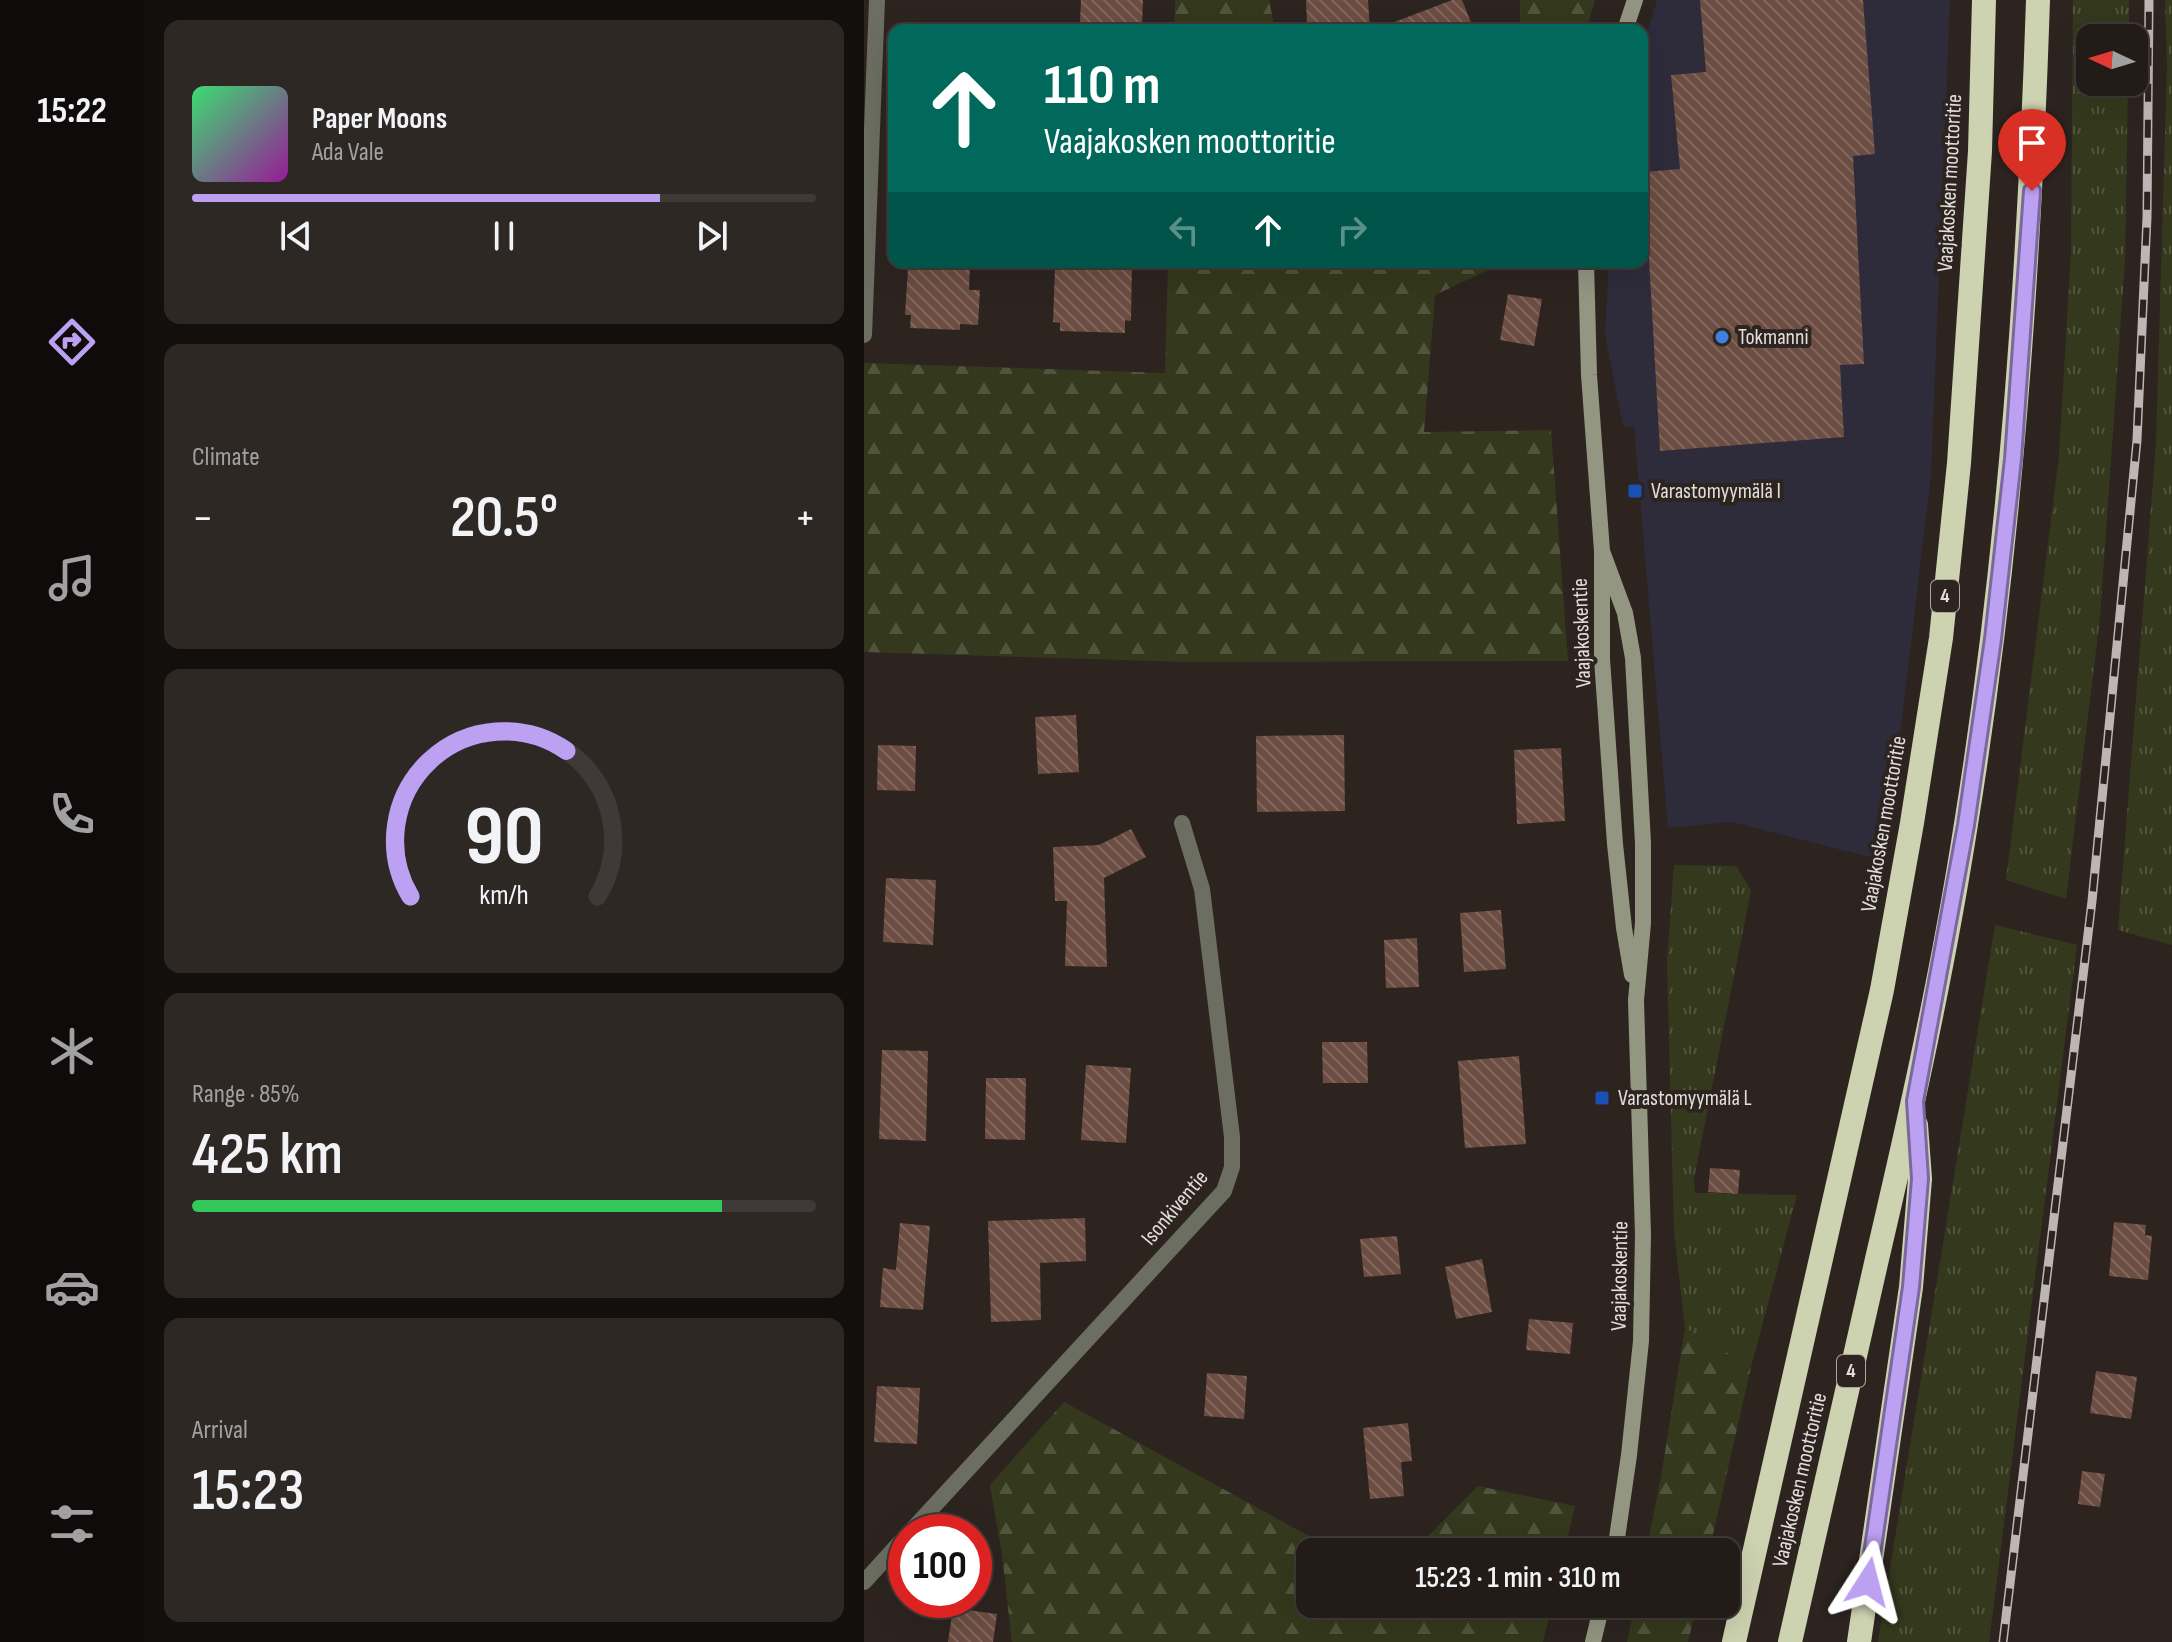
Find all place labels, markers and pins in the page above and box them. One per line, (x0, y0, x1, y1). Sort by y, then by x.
pin (1998, 109, 2066, 191)
place label: Tokmanni (1738, 324, 1809, 351)
marker: Tokmanni (1713, 328, 1731, 346)
place label: Varastomyymälä I (1651, 478, 1781, 505)
marker: Varastomyymälä I (1626, 482, 1644, 500)
place label: Varastomyymälä L (1618, 1085, 1752, 1112)
marker: Varastomyymälä L (1593, 1089, 1611, 1107)

